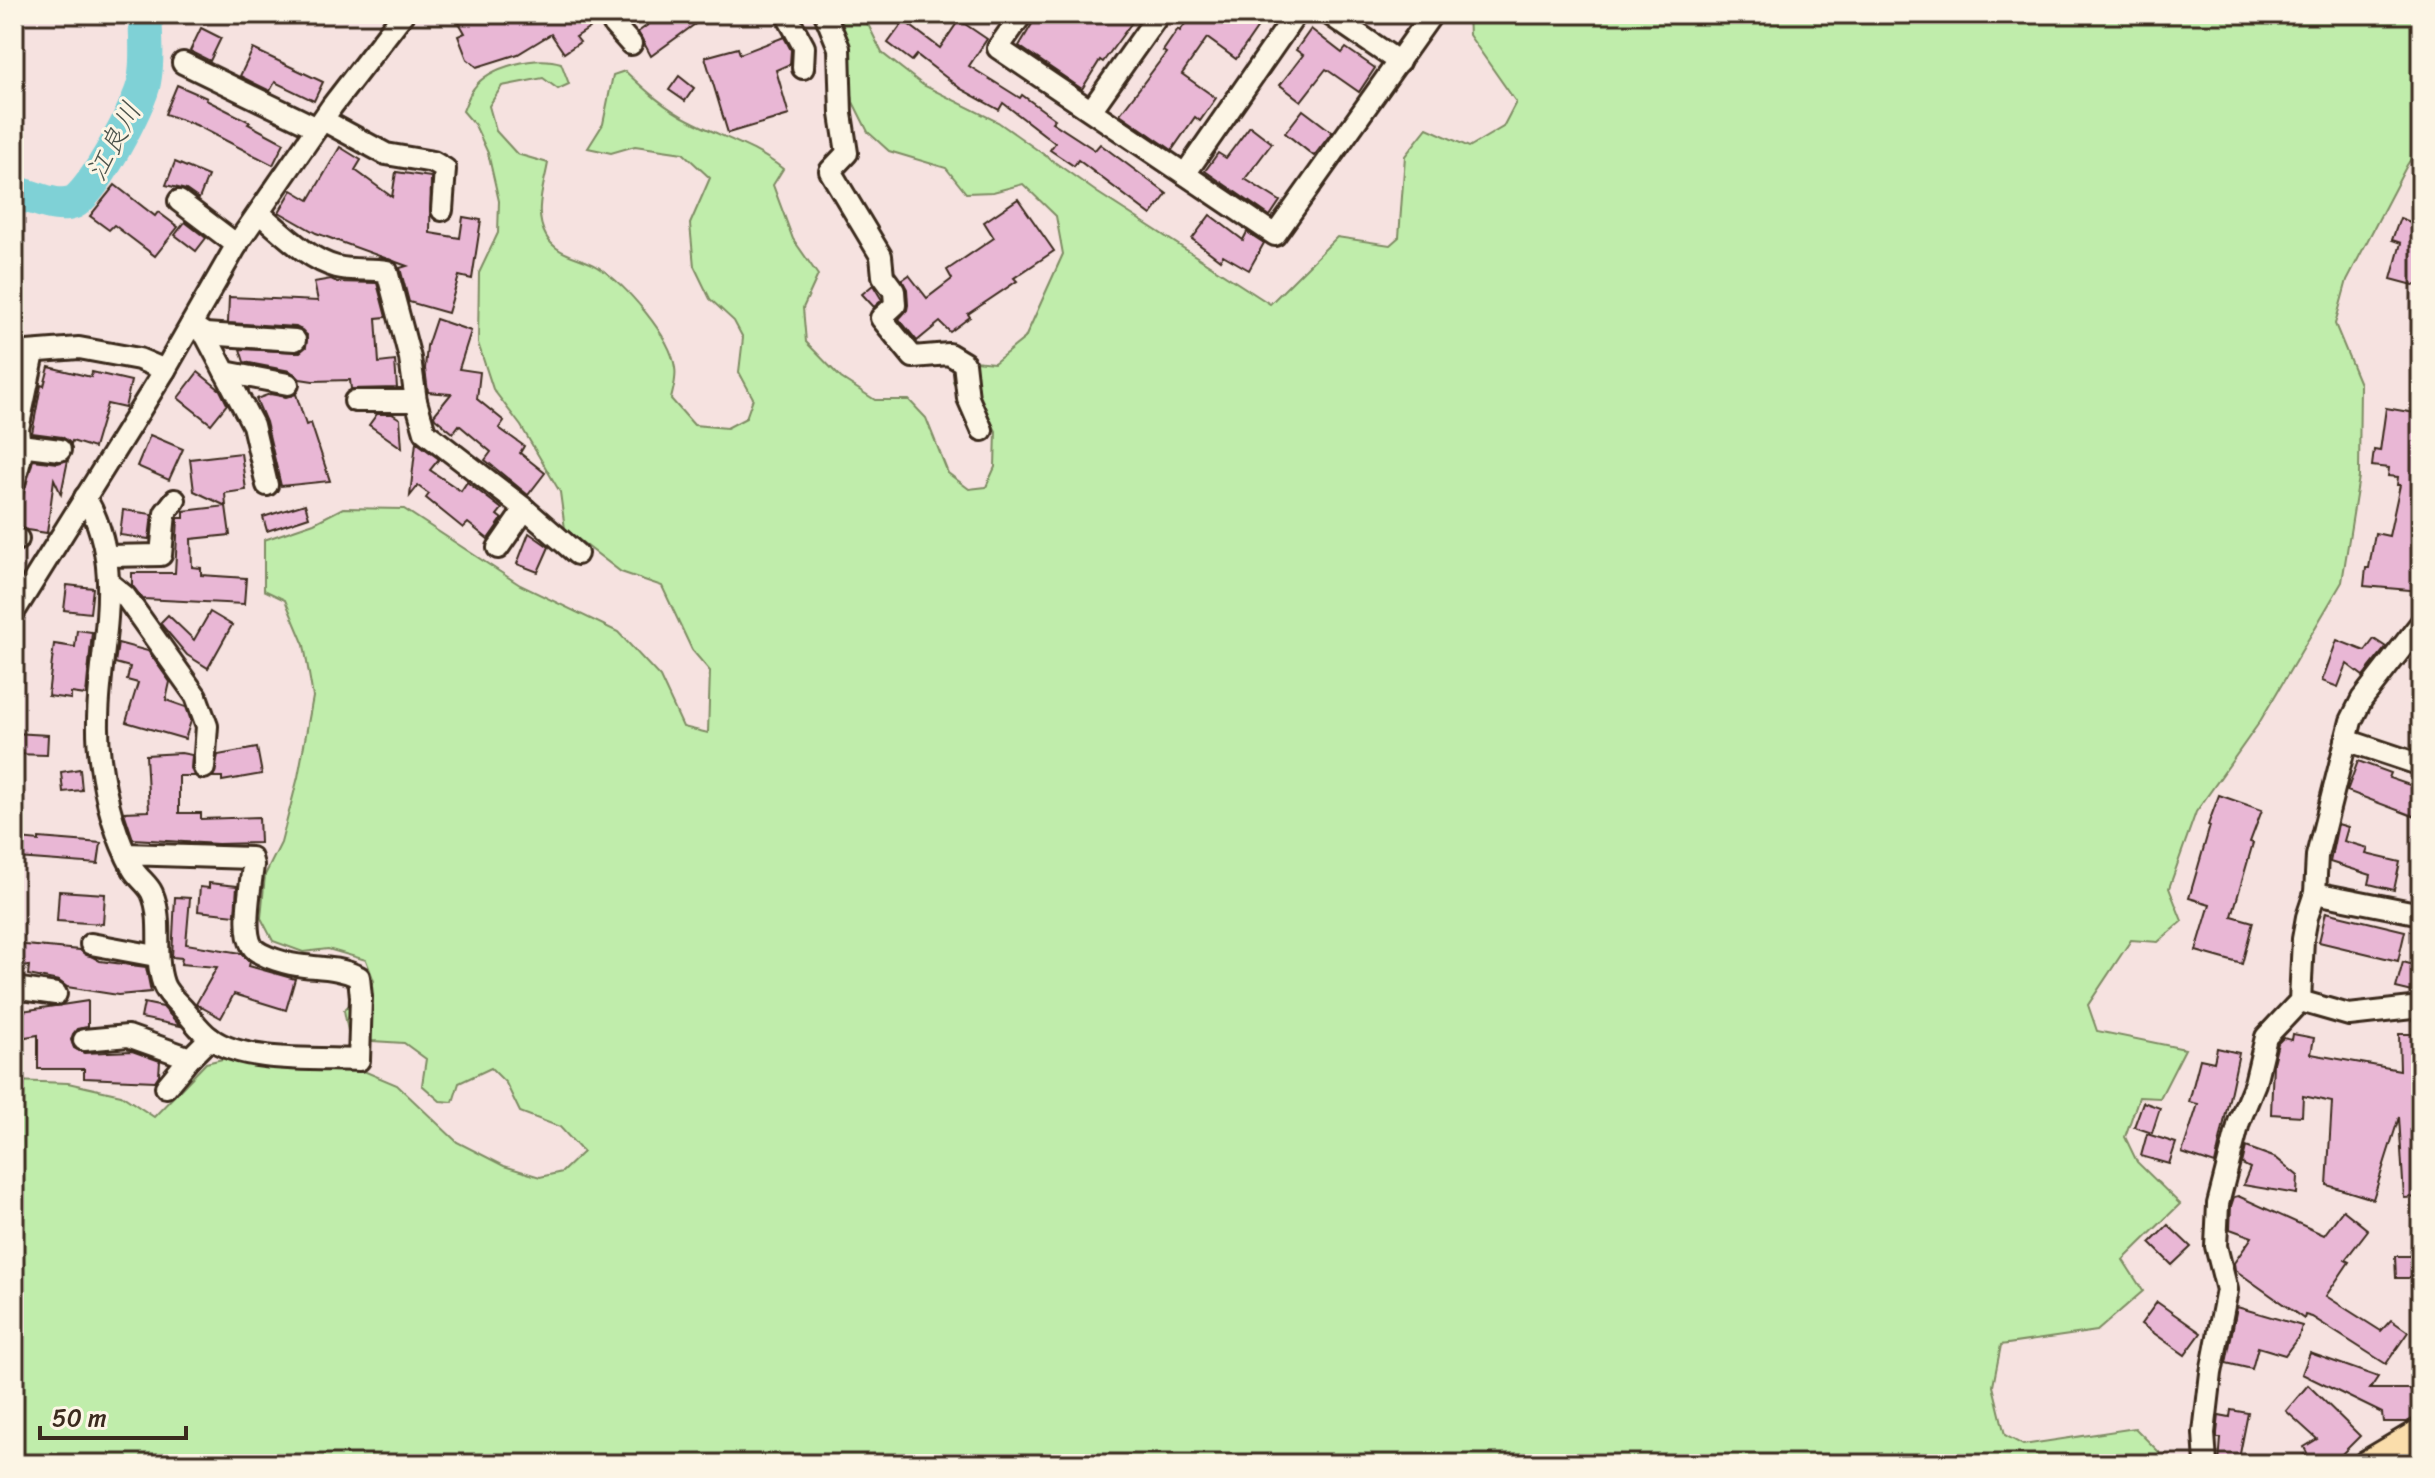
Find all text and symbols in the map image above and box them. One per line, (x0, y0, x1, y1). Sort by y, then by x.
water label: 江良川 (72, 93, 155, 190)
scale bar (40, 1390, 186, 1440)
text: 50 m (52, 1397, 107, 1439)

